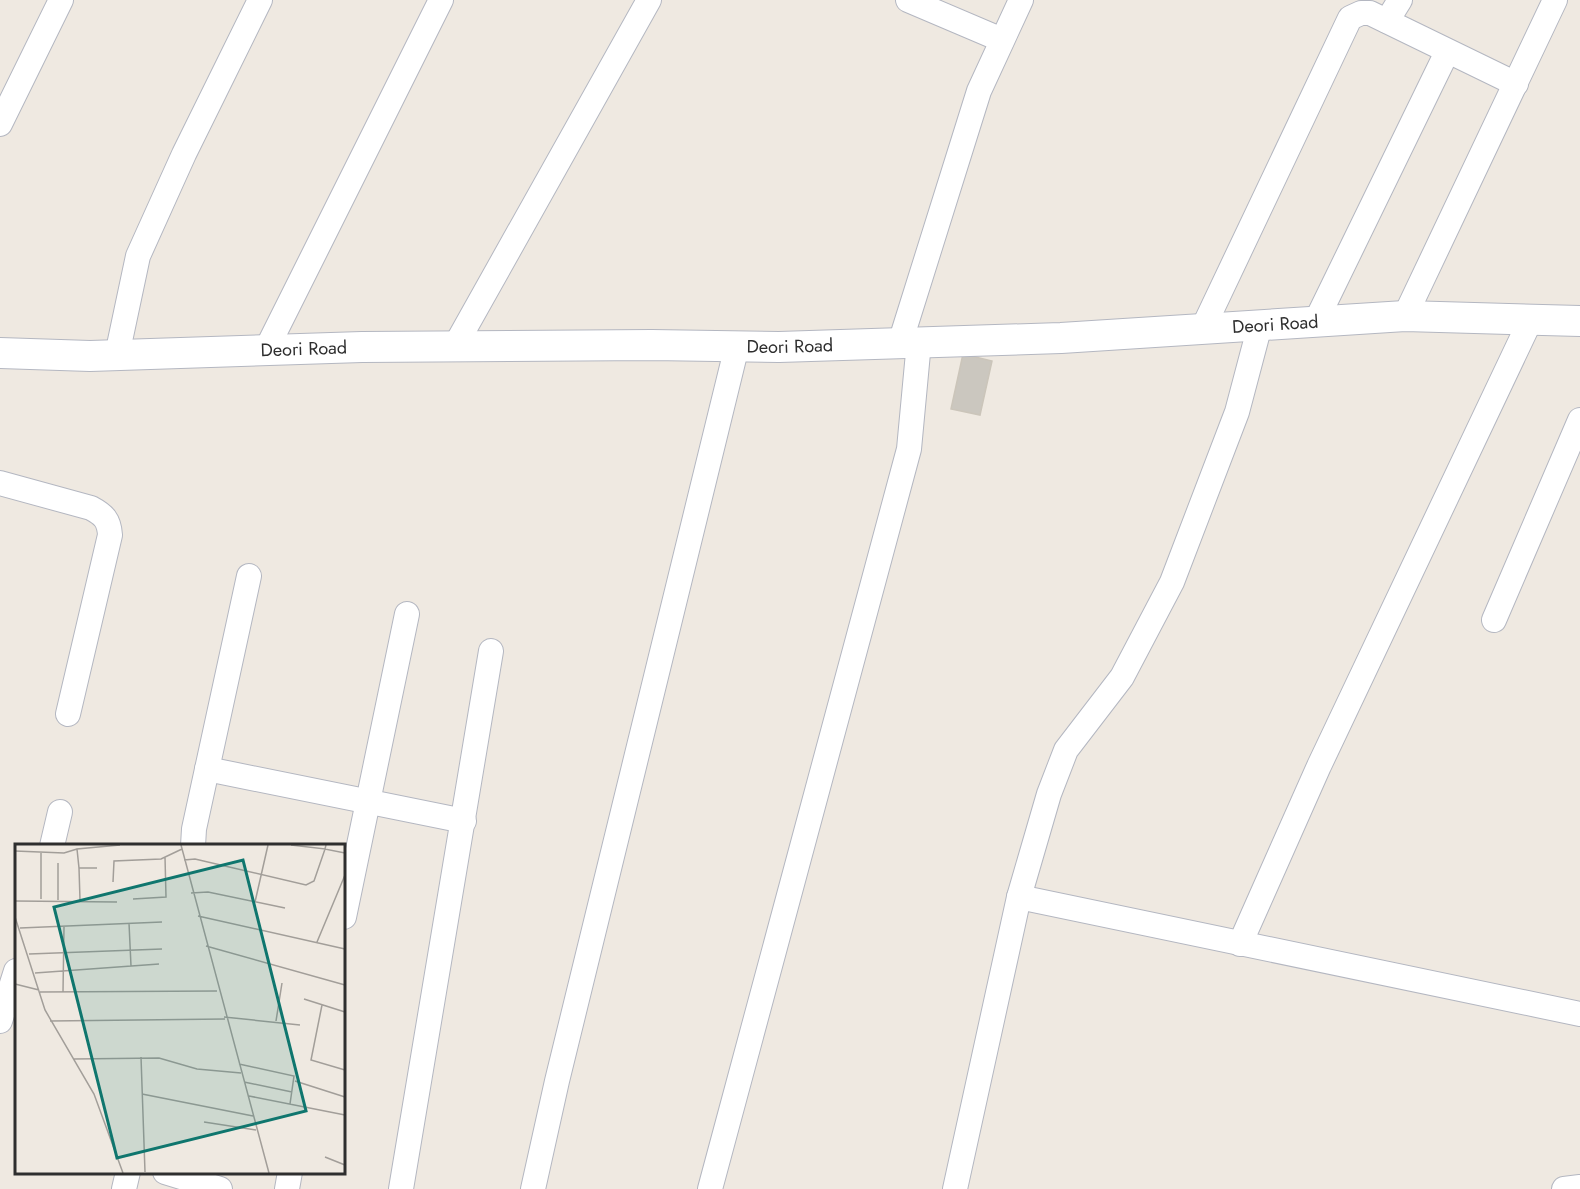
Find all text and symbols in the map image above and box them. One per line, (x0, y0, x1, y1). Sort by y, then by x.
street label: Deori Road (1231, 309, 1319, 340)
street label: Deori Road (746, 332, 833, 360)
street label: Deori Road (260, 335, 347, 363)
inset map (15, 844, 345, 1174)

